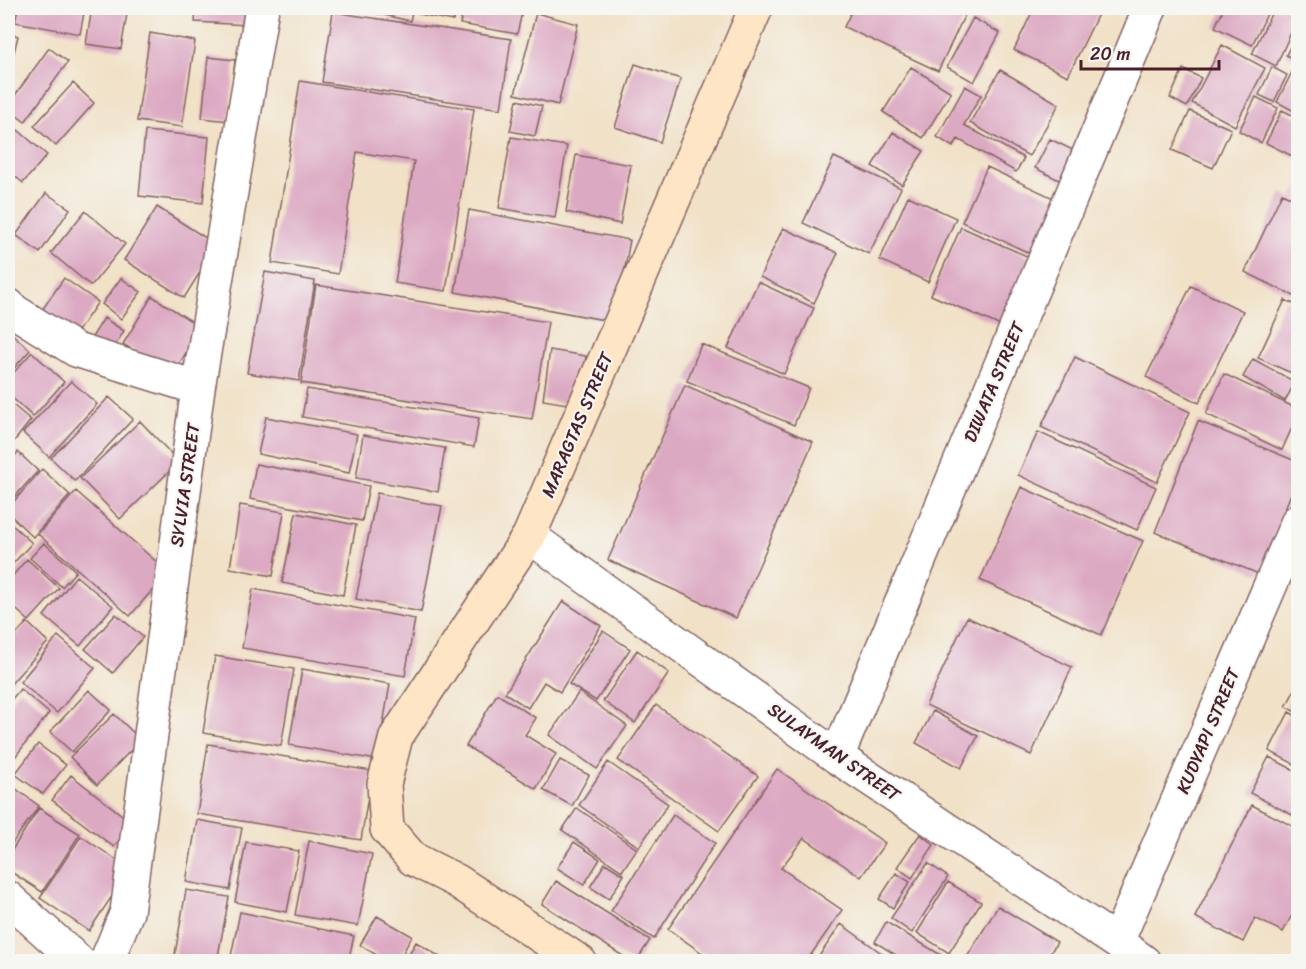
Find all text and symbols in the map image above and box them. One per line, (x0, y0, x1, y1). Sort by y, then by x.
scale bar (1081, 33, 1219, 71)
text: 20 m (1090, 38, 1130, 70)
street label: DIWATA STREET (954, 316, 1034, 447)
street label: MARAGTAS STREET (532, 346, 622, 503)
street label: SYLVIA STREET (160, 420, 210, 549)
street label: KUDYAPI STREET (1167, 662, 1249, 799)
street label: SULAYMAN STREET (761, 694, 908, 811)

